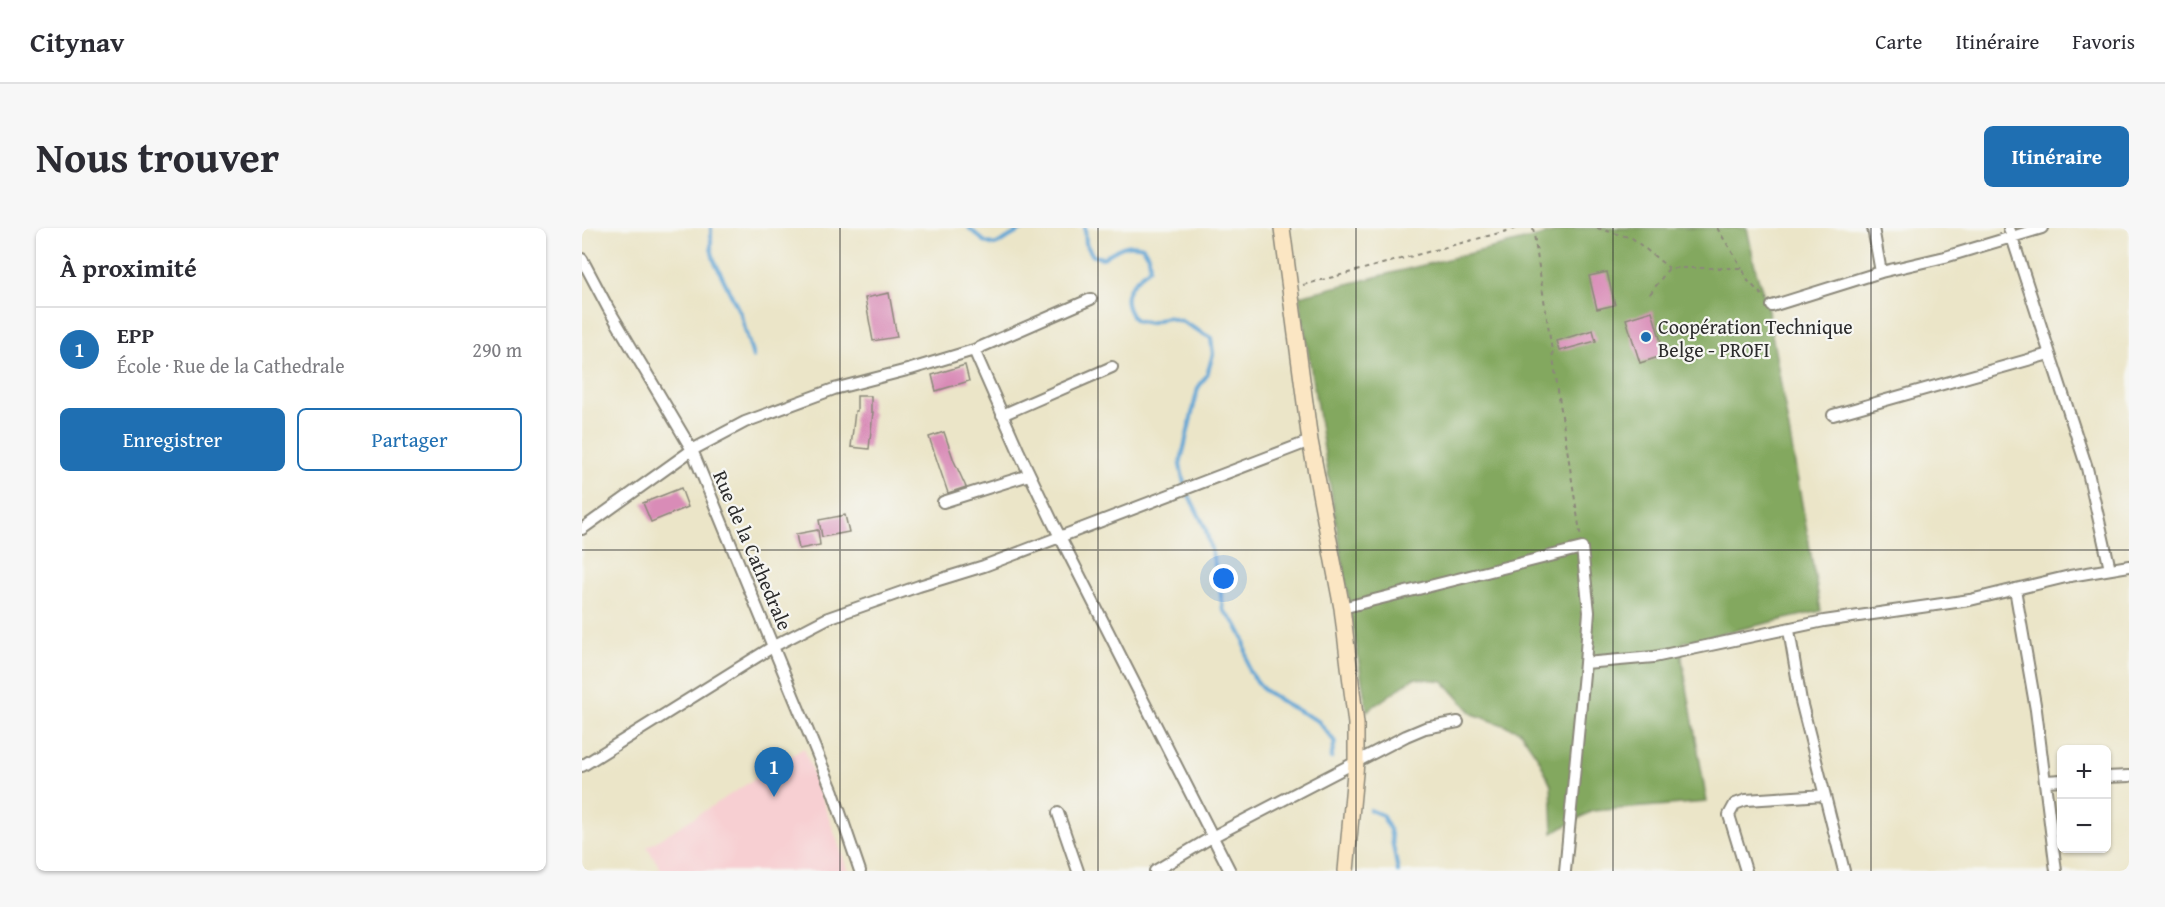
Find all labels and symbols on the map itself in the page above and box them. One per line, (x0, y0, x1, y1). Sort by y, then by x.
place label: Coopération Technique Belge - PROFI (1658, 312, 1853, 364)
marker: Coopération Technique Belge - PROFI (1639, 330, 1653, 344)
street label: Rue de la Cathedrale (706, 466, 800, 634)
your location (1209, 564, 1238, 593)
pin: 1 (754, 748, 794, 797)

